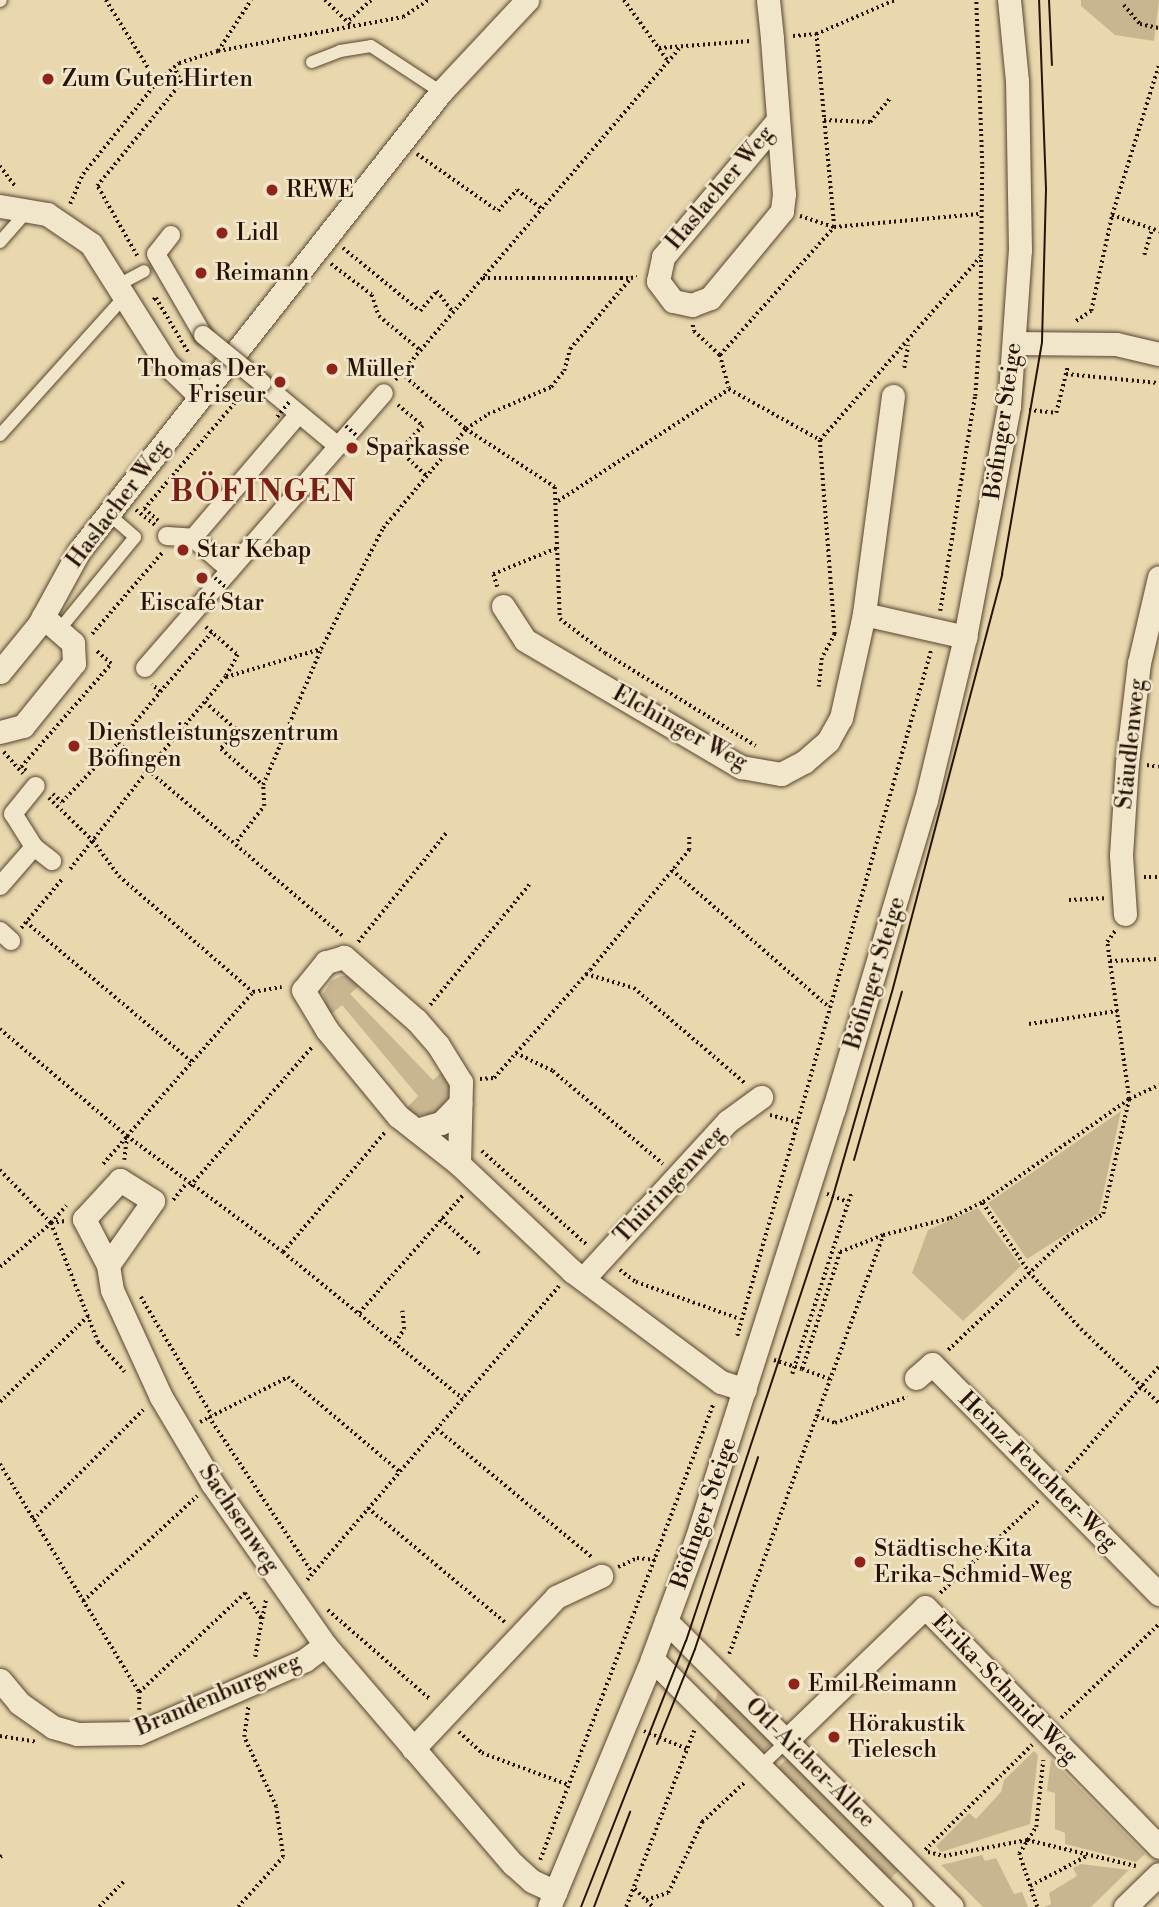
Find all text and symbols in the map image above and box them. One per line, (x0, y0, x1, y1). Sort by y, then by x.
place label: Zum Guten Hirten (62, 65, 253, 93)
marker: Zum Guten Hirten (40, 71, 56, 87)
street label: Haslacher Weg (660, 121, 780, 255)
place label: REWE (286, 176, 354, 204)
marker: REWE (264, 182, 280, 198)
place label: Lidl (236, 219, 279, 247)
marker: Lidl (214, 225, 230, 241)
place label: Reimann (215, 259, 309, 287)
marker: Reimann (193, 265, 209, 281)
street label: Böfinger Steige (978, 341, 1028, 501)
place label: Thomas Der Friseur (138, 355, 266, 409)
place label: Müller (346, 355, 415, 383)
marker: Müller (324, 361, 340, 377)
marker: Thomas Der Friseur (272, 374, 288, 390)
place label: Sparkasse (366, 434, 470, 462)
street label: Haslacher Weg (61, 435, 175, 573)
marker: Sparkasse (344, 440, 360, 456)
district label: BÖFINGEN (171, 474, 357, 510)
place label: Star Kebap (197, 536, 311, 564)
marker: Star Kebap (175, 542, 191, 558)
marker: Eiscafé Star (194, 570, 210, 586)
place label: Eiscafé Star (140, 589, 264, 617)
street label: Stäudlenweg (1110, 677, 1152, 811)
street label: Elchinger Weg (608, 680, 752, 776)
place label: Dienstleistungszentrum Böfingen (88, 719, 339, 773)
marker: Dienstleistungszentrum Böfingen (66, 738, 82, 754)
street label: Böfinger Steige (839, 893, 911, 1053)
street label: Thüringenweg (609, 1121, 731, 1249)
street label: Heinz-Feuchter-Weg (953, 1386, 1123, 1556)
street label: Böfinger Steige (665, 1434, 743, 1592)
street label: Sachsenweg (193, 1460, 285, 1578)
place label: Städtische Kita Erika-Schmid-Weg (874, 1535, 1072, 1589)
marker: Städtische Kita Erika-Schmid-Weg (852, 1554, 868, 1570)
street label: Erika-Schmid-Weg (926, 1608, 1084, 1770)
street label: Brandenburgweg (131, 1648, 305, 1742)
place label: Emil Reimann (808, 1670, 957, 1698)
marker: Emil Reimann (786, 1676, 802, 1692)
street label: Otl-Aicher-Allee (739, 1692, 881, 1834)
place label: Hörakustik Tielesch (848, 1710, 965, 1764)
marker: Hörakustik Tielesch (826, 1729, 842, 1745)

